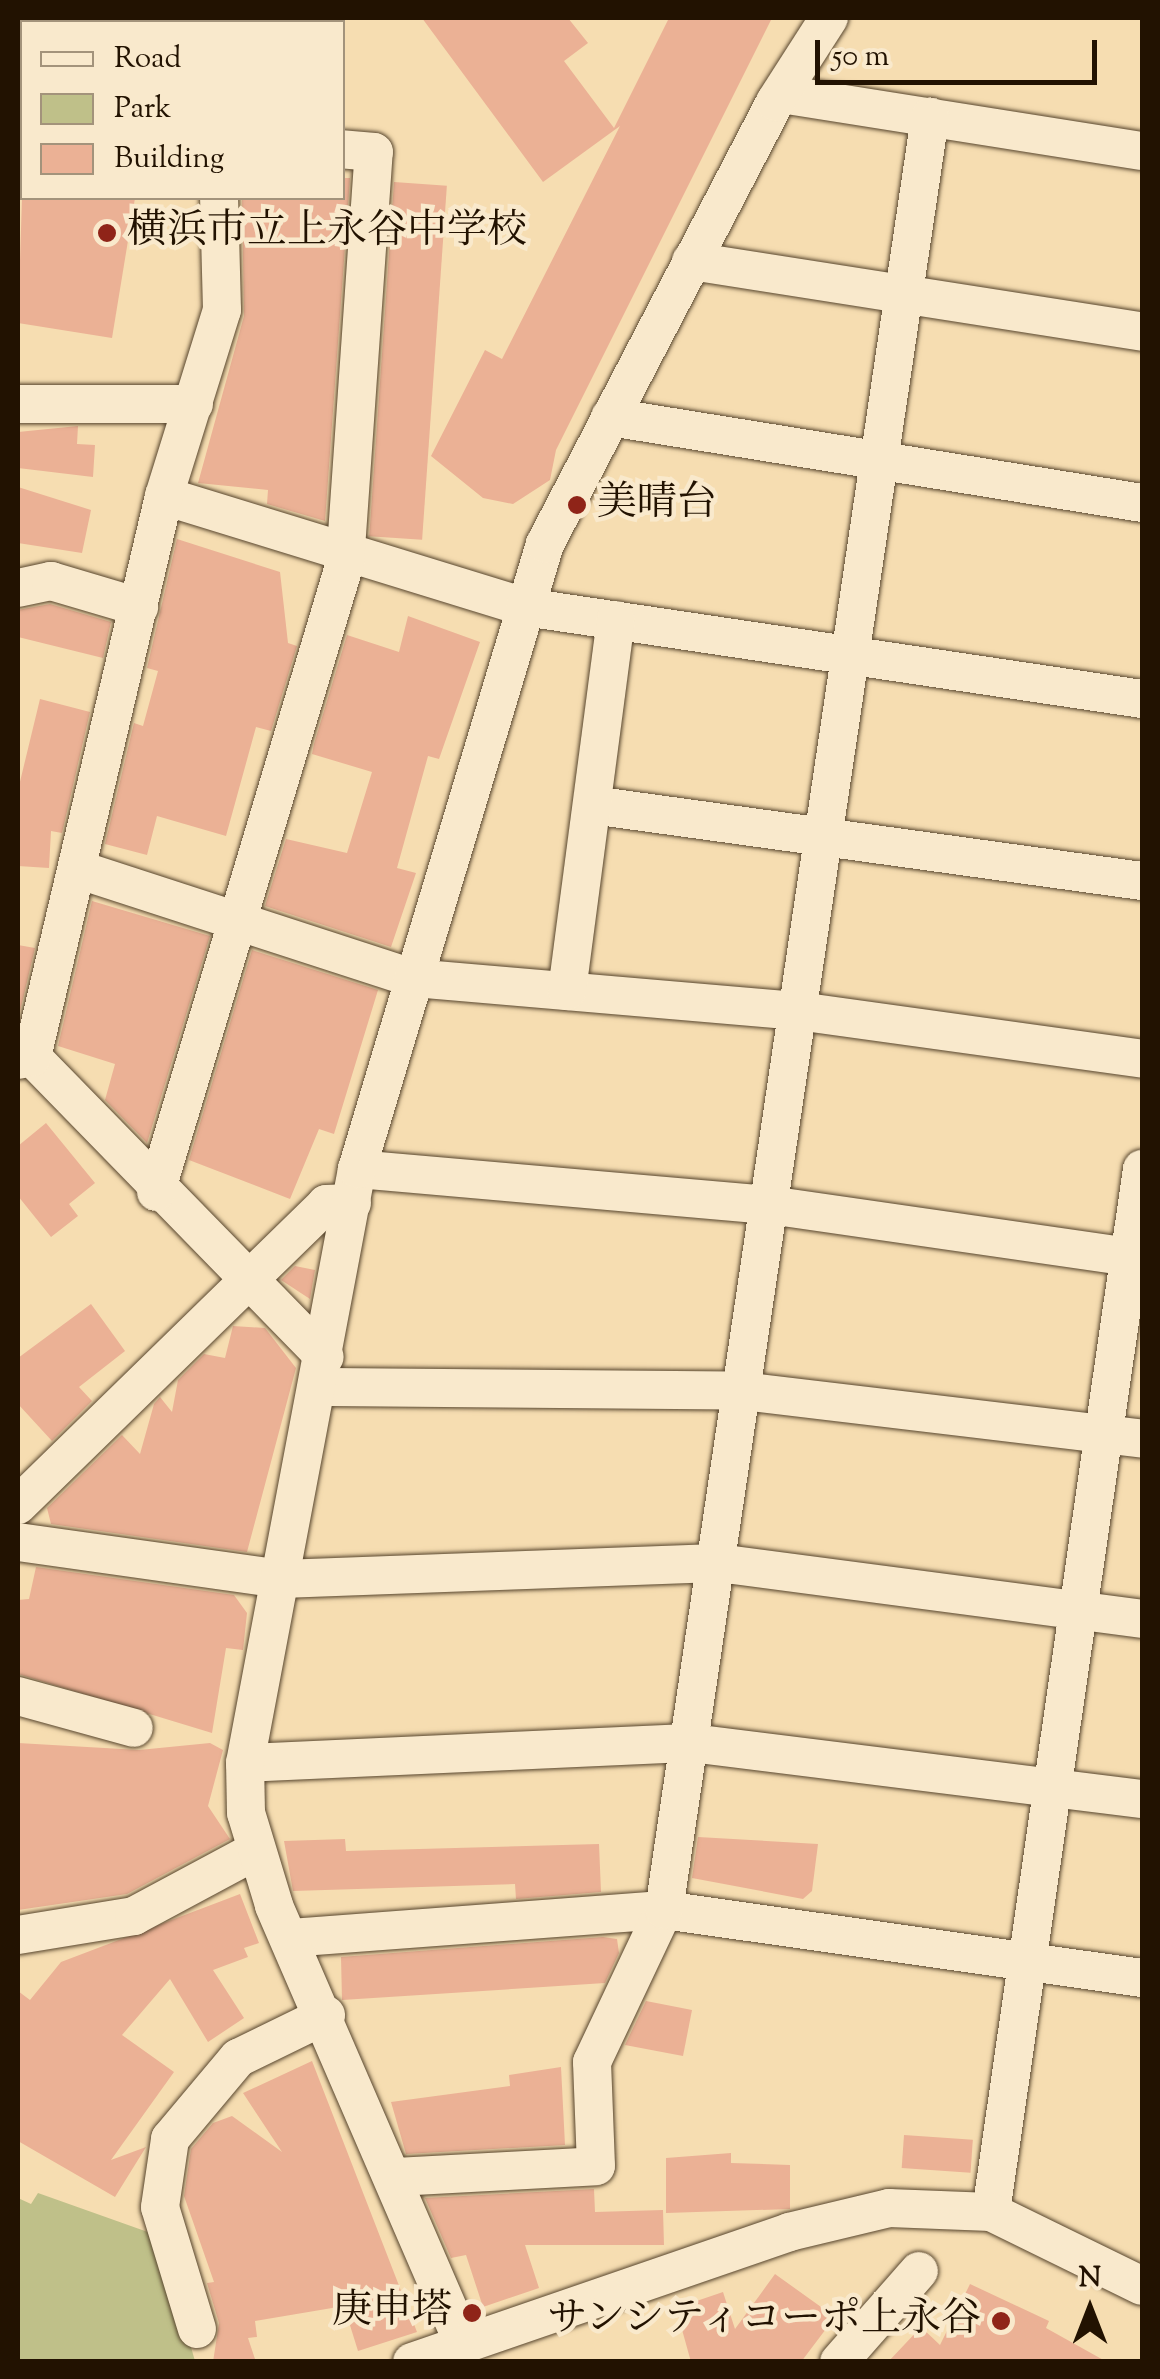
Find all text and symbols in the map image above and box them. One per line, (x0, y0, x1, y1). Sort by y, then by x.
legend (20, 20, 345, 200)
scale bar (820, 20, 1102, 82)
text: 50 m (832, 36, 889, 79)
text: Road (114, 38, 181, 81)
text: Park (114, 88, 171, 131)
text: Building (114, 138, 224, 181)
place label: 横浜市立上永谷中学校 (127, 209, 527, 257)
marker: 横浜市立上永谷中学校 (96, 222, 118, 244)
place label: 美晴台 (597, 481, 717, 529)
marker: 美晴台 (566, 494, 588, 516)
north arrow (1040, 2259, 1140, 2359)
text: N (1079, 2259, 1101, 2299)
place label: 庚申塔 (332, 2289, 452, 2337)
place label: サンシティコーポ上永谷 (541, 2297, 981, 2345)
marker: 庚申塔 (461, 2302, 483, 2324)
marker: サンシティコーポ上永谷 (990, 2310, 1012, 2332)

